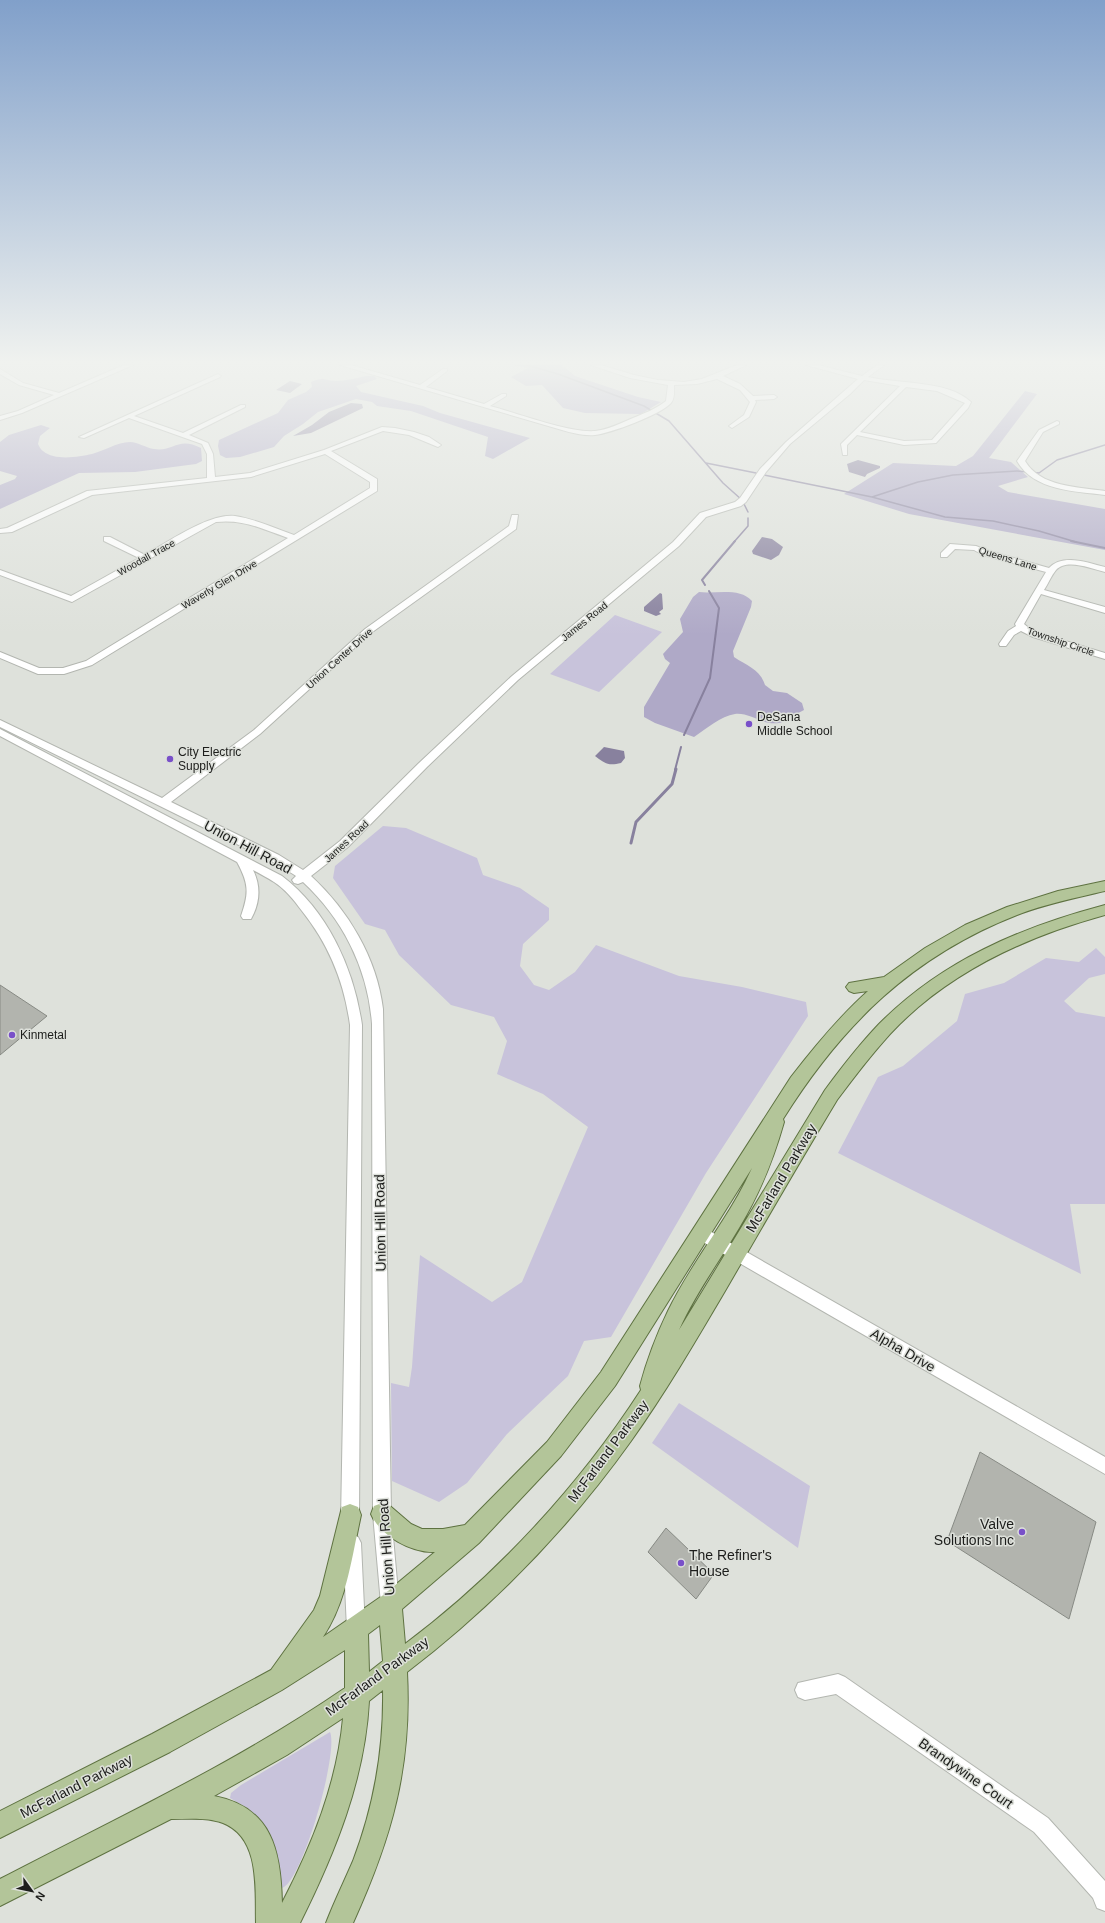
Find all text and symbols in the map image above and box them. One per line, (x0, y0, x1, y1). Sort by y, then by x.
street label: Woodall Trace (116, 537, 177, 578)
street label: Queens Lane (978, 544, 1039, 573)
street label: Waverly Glen Drive (180, 557, 259, 611)
street label: James Road (559, 599, 610, 643)
street label: Township Circle (1026, 625, 1096, 658)
street label: Union Center Drive (304, 626, 375, 691)
place label: DeSana Middle School (757, 710, 832, 738)
marker: DeSana Middle School (744, 719, 754, 729)
place label: City Electric Supply (178, 745, 241, 773)
marker: City Electric Supply (165, 754, 175, 764)
street label: Union Hill Road (201, 817, 295, 877)
street label: James Road (322, 818, 371, 865)
place label: Kinmetal (20, 1028, 67, 1042)
marker: Kinmetal (7, 1030, 17, 1040)
street label: McFarland Parkway (742, 1121, 820, 1235)
street label: Union Hill Road (371, 1174, 389, 1272)
street label: Alpha Drive (868, 1325, 939, 1375)
street label: McFarland Parkway (564, 1397, 652, 1505)
street label: Union Hill Road (375, 1498, 397, 1596)
place label: Valve Solutions Inc (934, 1516, 1014, 1548)
marker: Valve Solutions Inc (1017, 1527, 1027, 1537)
place label: The Refiner's House (689, 1547, 772, 1579)
marker: The Refiner's House (676, 1558, 686, 1568)
street label: McFarland Parkway (322, 1633, 432, 1719)
street label: Brandywine Court (916, 1735, 1016, 1812)
street label: McFarland Parkway (17, 1751, 135, 1821)
north arrow (12, 1871, 52, 1911)
text: N (33, 1890, 48, 1903)

